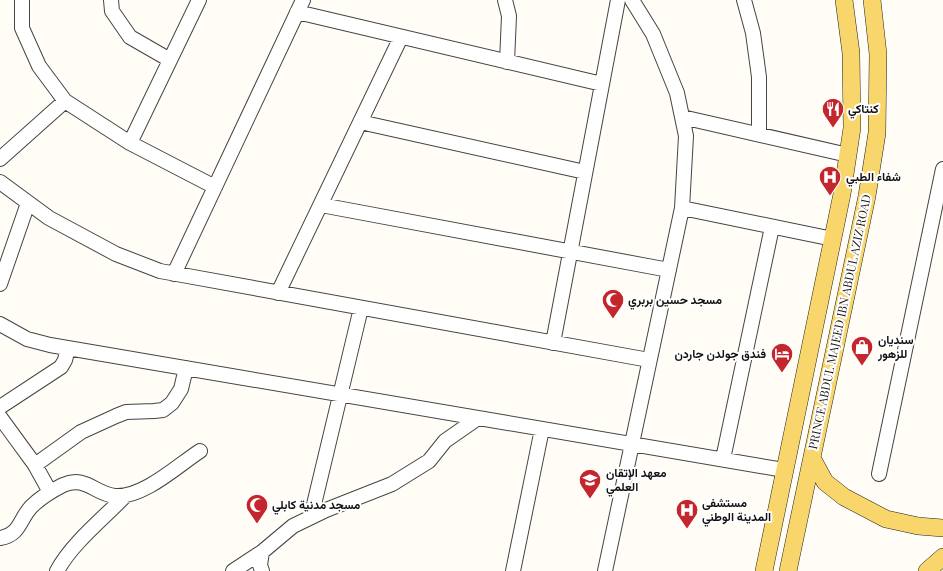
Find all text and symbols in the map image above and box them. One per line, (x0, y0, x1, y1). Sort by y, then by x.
restaurant icon: كنتاكي (820, 96, 846, 129)
place label: كنتاكي (848, 100, 879, 119)
hospital icon: شفاء الطبي (817, 164, 843, 197)
place label: شفاء الطبي (846, 168, 901, 187)
street label: PRINCE ABDUL MAJEED IBN ABDUL AZIZ ROAD (804, 193, 874, 451)
mosque icon: مسجد حسين بربري (600, 287, 626, 320)
place label: مسجد حسين بربري (628, 291, 722, 310)
place label: سنديان للزهور (877, 331, 914, 362)
shop icon: سنديان للزهور (849, 334, 875, 367)
hotel icon: فندق جولدن جاردن (769, 341, 795, 374)
place label: فندق جولدن جاردن (674, 345, 766, 362)
place label: معهد الإتقان العلمي (606, 464, 667, 497)
school or university icon: معهد الإتقان العلمي (577, 467, 603, 500)
mosque icon: مسجد مدنية كابلي (244, 492, 270, 525)
place label: مستشفى المدينة الوطني (702, 494, 771, 527)
place label: مسجد مدنية كابلي (272, 496, 361, 515)
hospital icon: مستشفى المدينة الوطني (674, 497, 700, 530)

